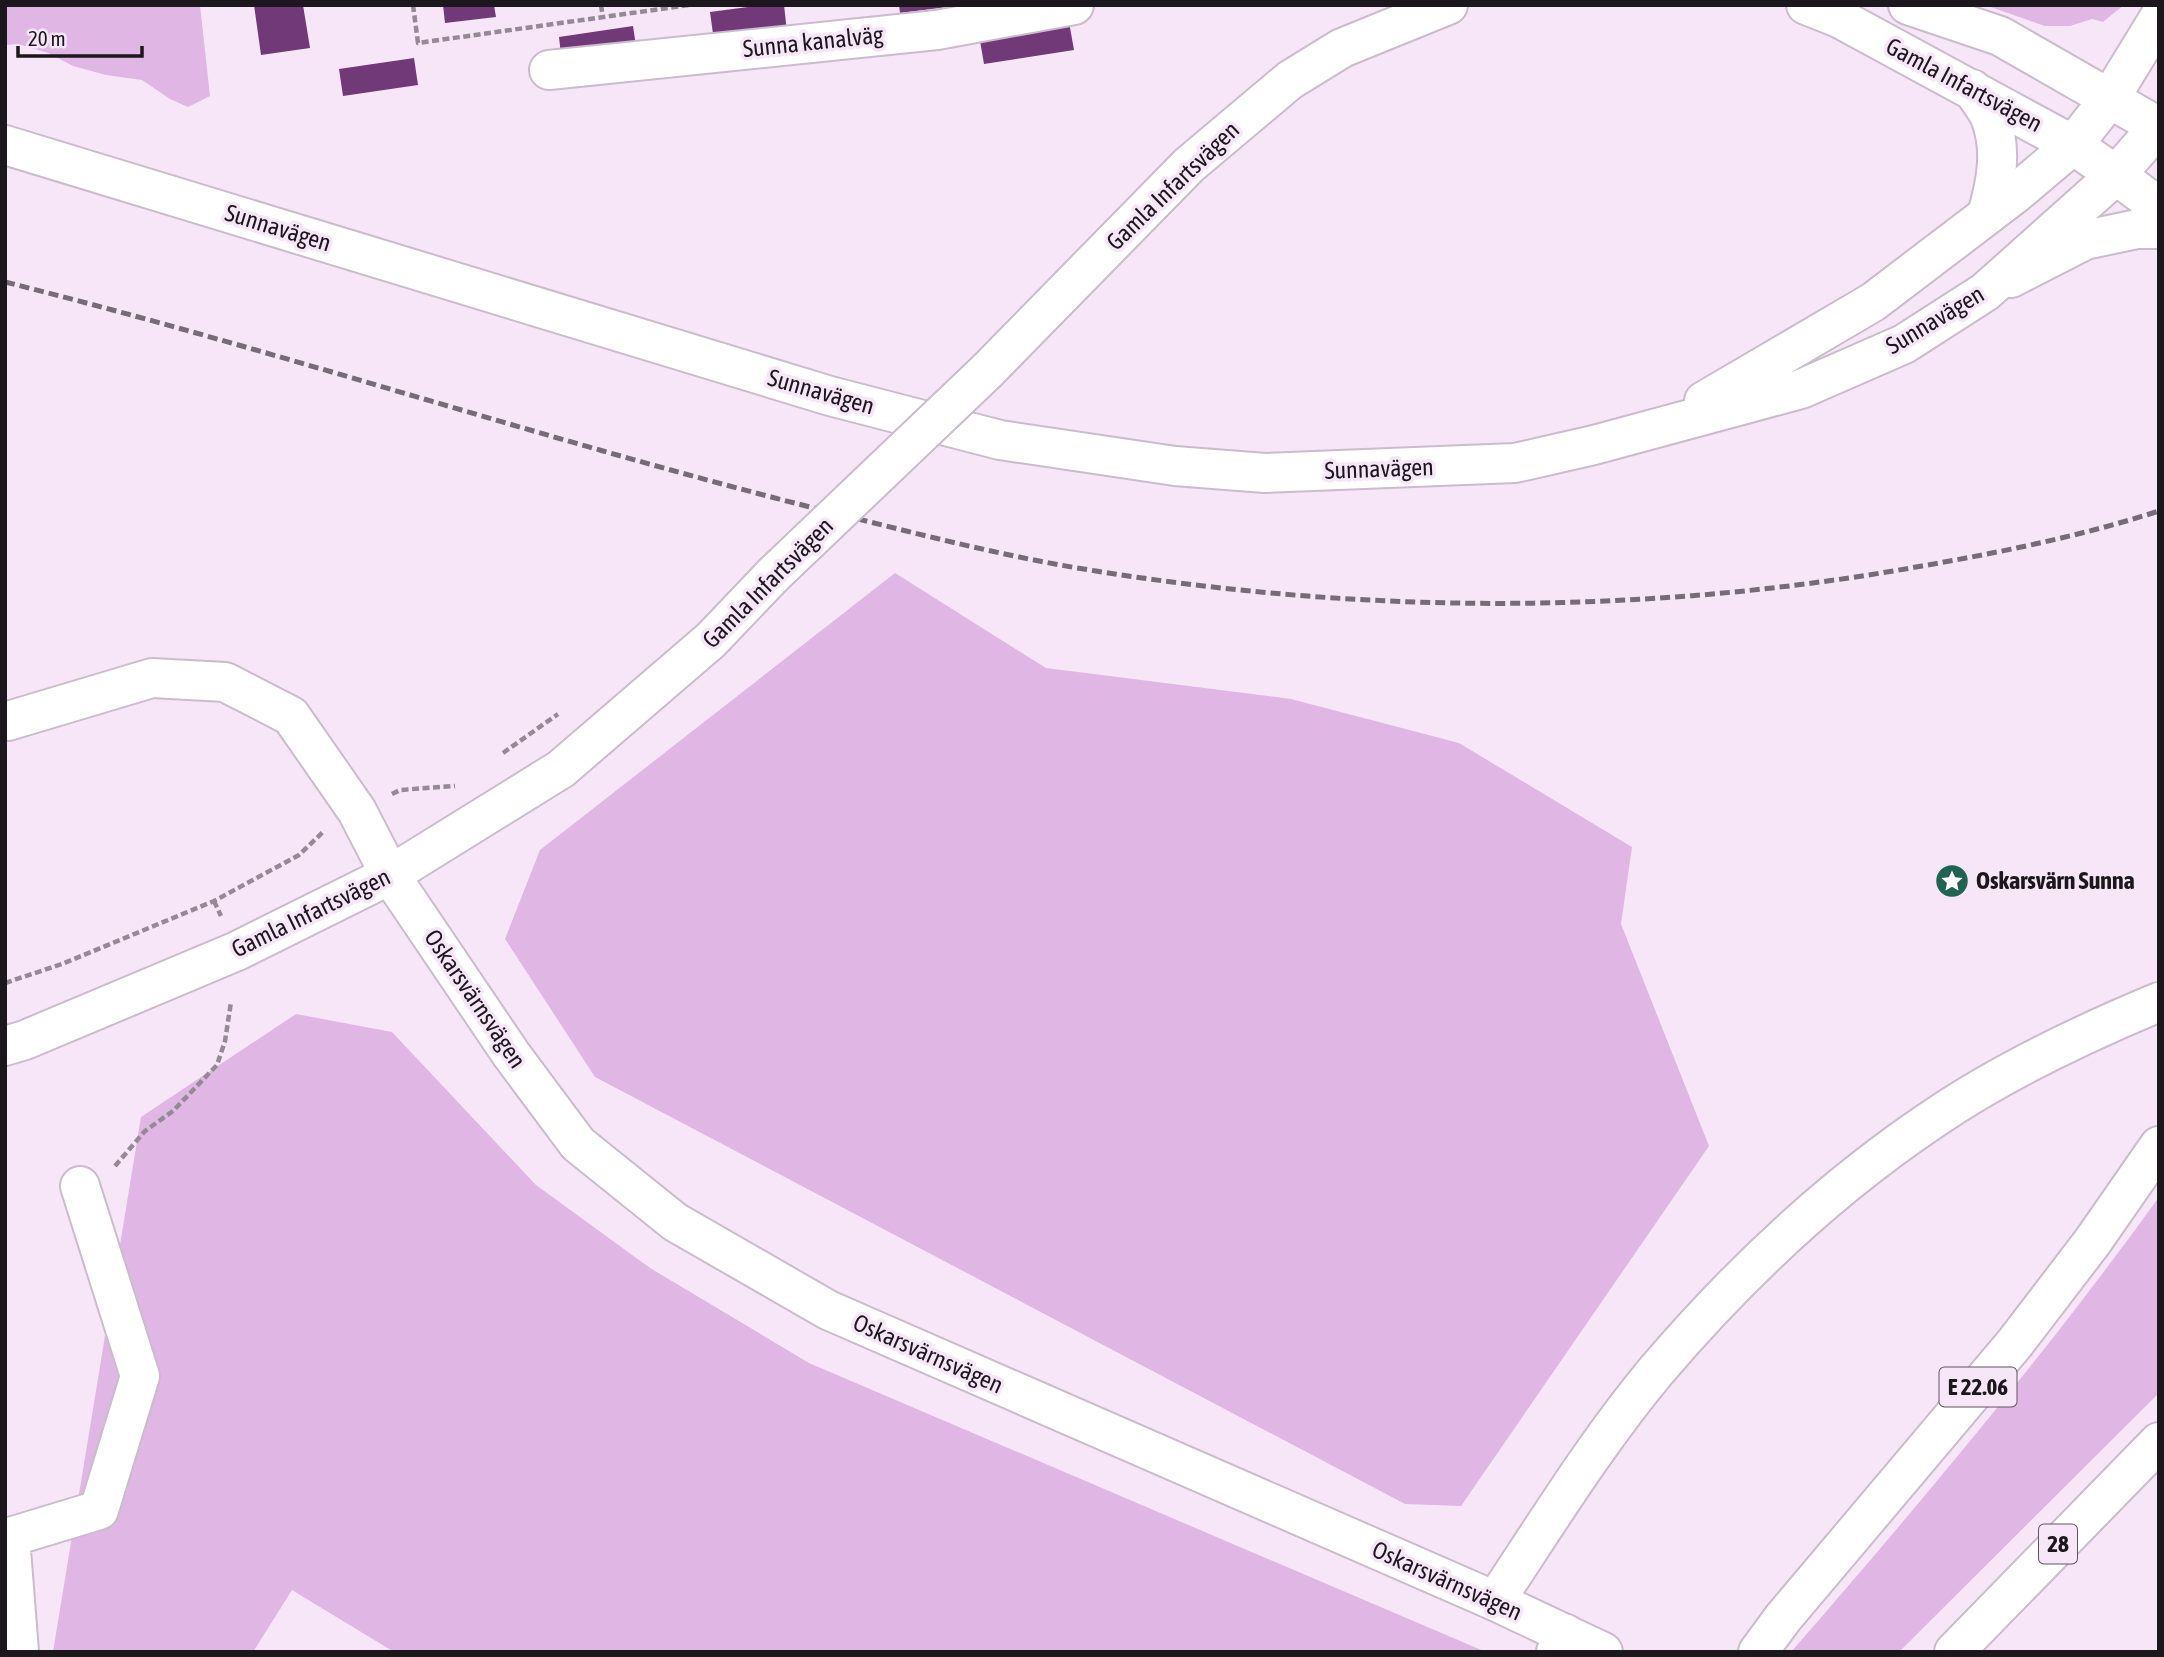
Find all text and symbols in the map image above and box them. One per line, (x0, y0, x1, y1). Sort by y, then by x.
scale bar (18, 14, 142, 58)
street label: Sunna kanalväg (741, 21, 885, 62)
text: 20 m (28, 26, 66, 50)
street label: Gamla Infartsvägen (1882, 32, 2047, 137)
street label: Gamla Infartsvägen (1101, 116, 1244, 255)
street label: Sunnavägen (222, 199, 334, 256)
street label: Sunnavägen (1881, 280, 1989, 359)
street label: Sunnavägen (765, 363, 877, 420)
street label: Sunnavägen (1324, 453, 1434, 484)
street label: Gamla Infartsvägen (697, 512, 838, 653)
place icon: Oskarsvärn Sunna (1933, 862, 1971, 900)
street label: Gamla Infartsvägen (227, 863, 394, 963)
place label: Oskarsvärn Sunna (1976, 867, 2135, 894)
street label: Oskarsvärnsvägen (419, 924, 532, 1073)
street label: Oskarsvärnsvägen (849, 1308, 1007, 1399)
road number: E 22.06 (1940, 1368, 2016, 1406)
road number: 28 (2039, 1525, 2077, 1564)
street label: Oskarsvärnsvägen (1368, 1535, 1526, 1626)

